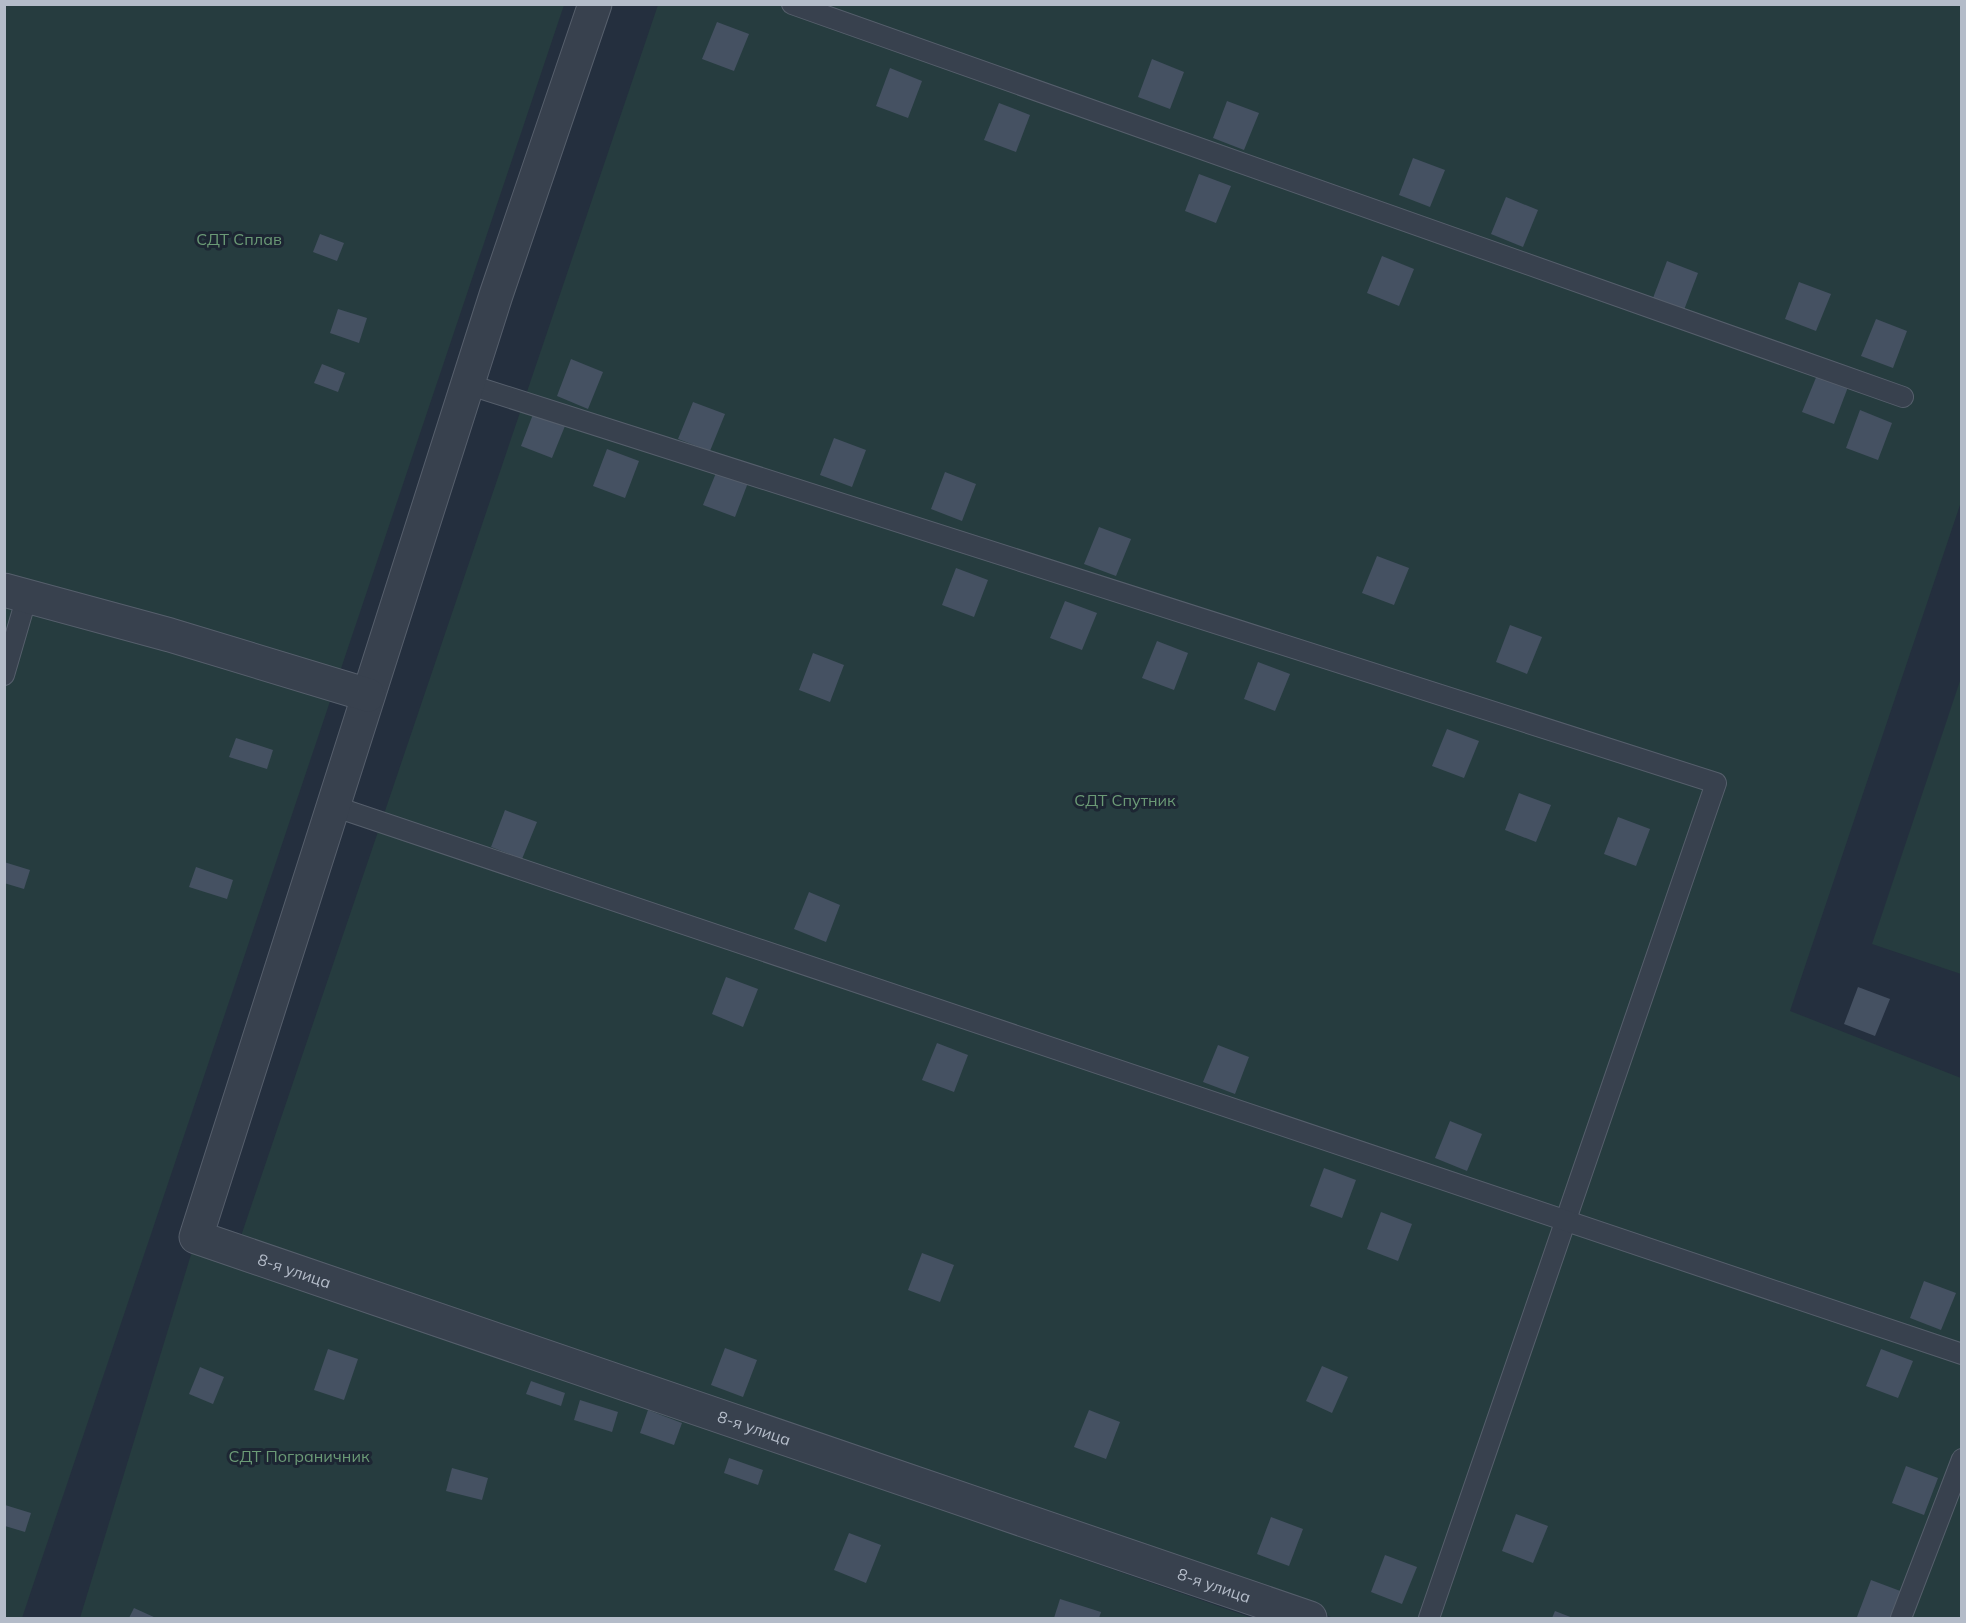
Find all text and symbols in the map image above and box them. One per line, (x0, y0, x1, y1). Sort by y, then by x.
park label: СДТ Сплав (196, 229, 282, 249)
park label: СДТ Спутник (1074, 790, 1176, 810)
street label: 8-я улица (255, 1249, 334, 1292)
street label: 8-я улица (715, 1406, 794, 1450)
park label: СДТ Пограничник (228, 1446, 370, 1466)
street label: 8-я улица (1175, 1563, 1253, 1607)

